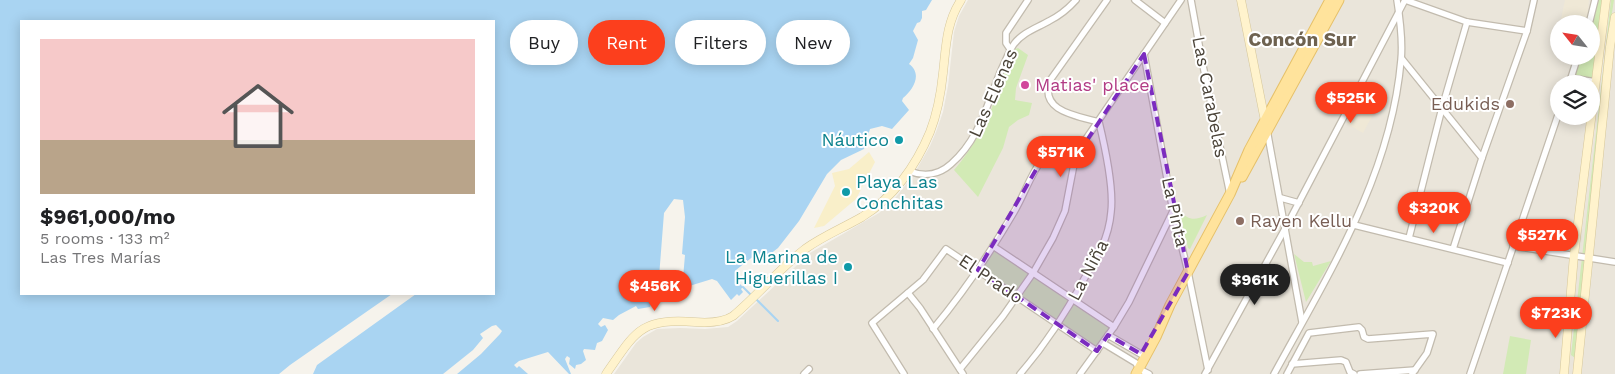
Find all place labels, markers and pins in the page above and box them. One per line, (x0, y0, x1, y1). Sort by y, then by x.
place label: Matias' place (1035, 74, 1150, 95)
marker: Matias' place (1019, 79, 1031, 91)
pin: $525K (1316, 82, 1386, 124)
place label: Edukids (1431, 93, 1500, 114)
marker: Edukids (1504, 98, 1516, 110)
place label: Náutico (821, 129, 889, 150)
marker: Náutico (893, 134, 905, 146)
pin: $571K (1026, 136, 1096, 178)
place label: Playa Las Conchitas (856, 171, 944, 213)
marker: Playa Las Conchitas (840, 186, 852, 198)
pin: $320K (1399, 192, 1469, 234)
place label: Rayen Kellu (1250, 210, 1352, 231)
marker: Rayen Kellu (1234, 215, 1246, 227)
pin: $527K (1507, 218, 1577, 261)
place label: La Marina de Higuerillas I (725, 246, 838, 288)
marker: La Marina de Higuerillas I (842, 261, 854, 273)
pin: $961K (1220, 264, 1290, 306)
pin: $456K (620, 270, 690, 312)
pin: $723K (1521, 296, 1591, 339)

